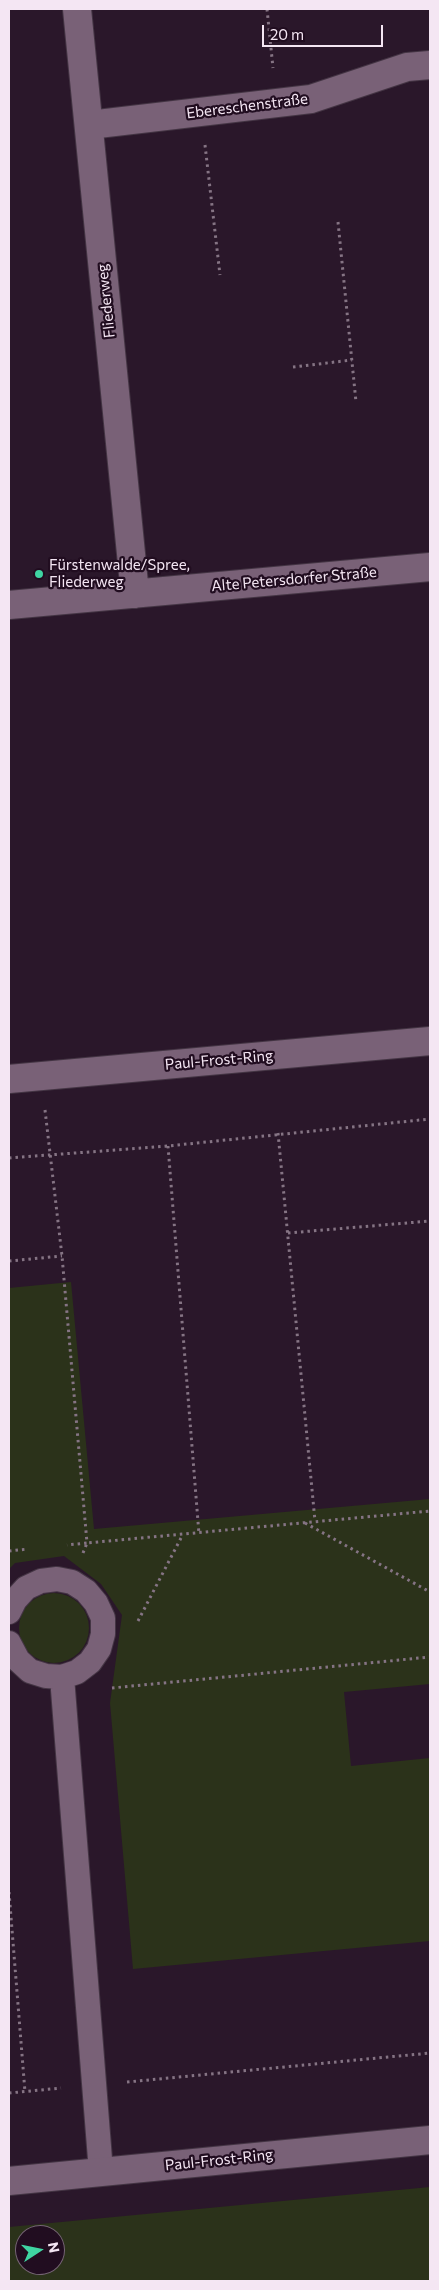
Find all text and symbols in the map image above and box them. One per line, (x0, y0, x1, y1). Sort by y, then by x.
scale bar (264, 15, 385, 47)
text: 20 m (270, 25, 304, 43)
street label: Ebereschenstraße (185, 90, 309, 122)
street label: Fliederweg (93, 263, 119, 339)
place label: Fürstenwalde/Spree, Fliederweg (49, 556, 190, 591)
street label: Alte Petersdorfer Straße (211, 563, 377, 595)
marker: Fürstenwalde/Spree, Fliederweg (33, 568, 45, 580)
street label: Paul-Frost-Ring (164, 1046, 274, 1074)
street label: Paul-Frost-Ring (164, 2145, 274, 2175)
north arrow (15, 2225, 65, 2275)
text: N (45, 2240, 64, 2254)

